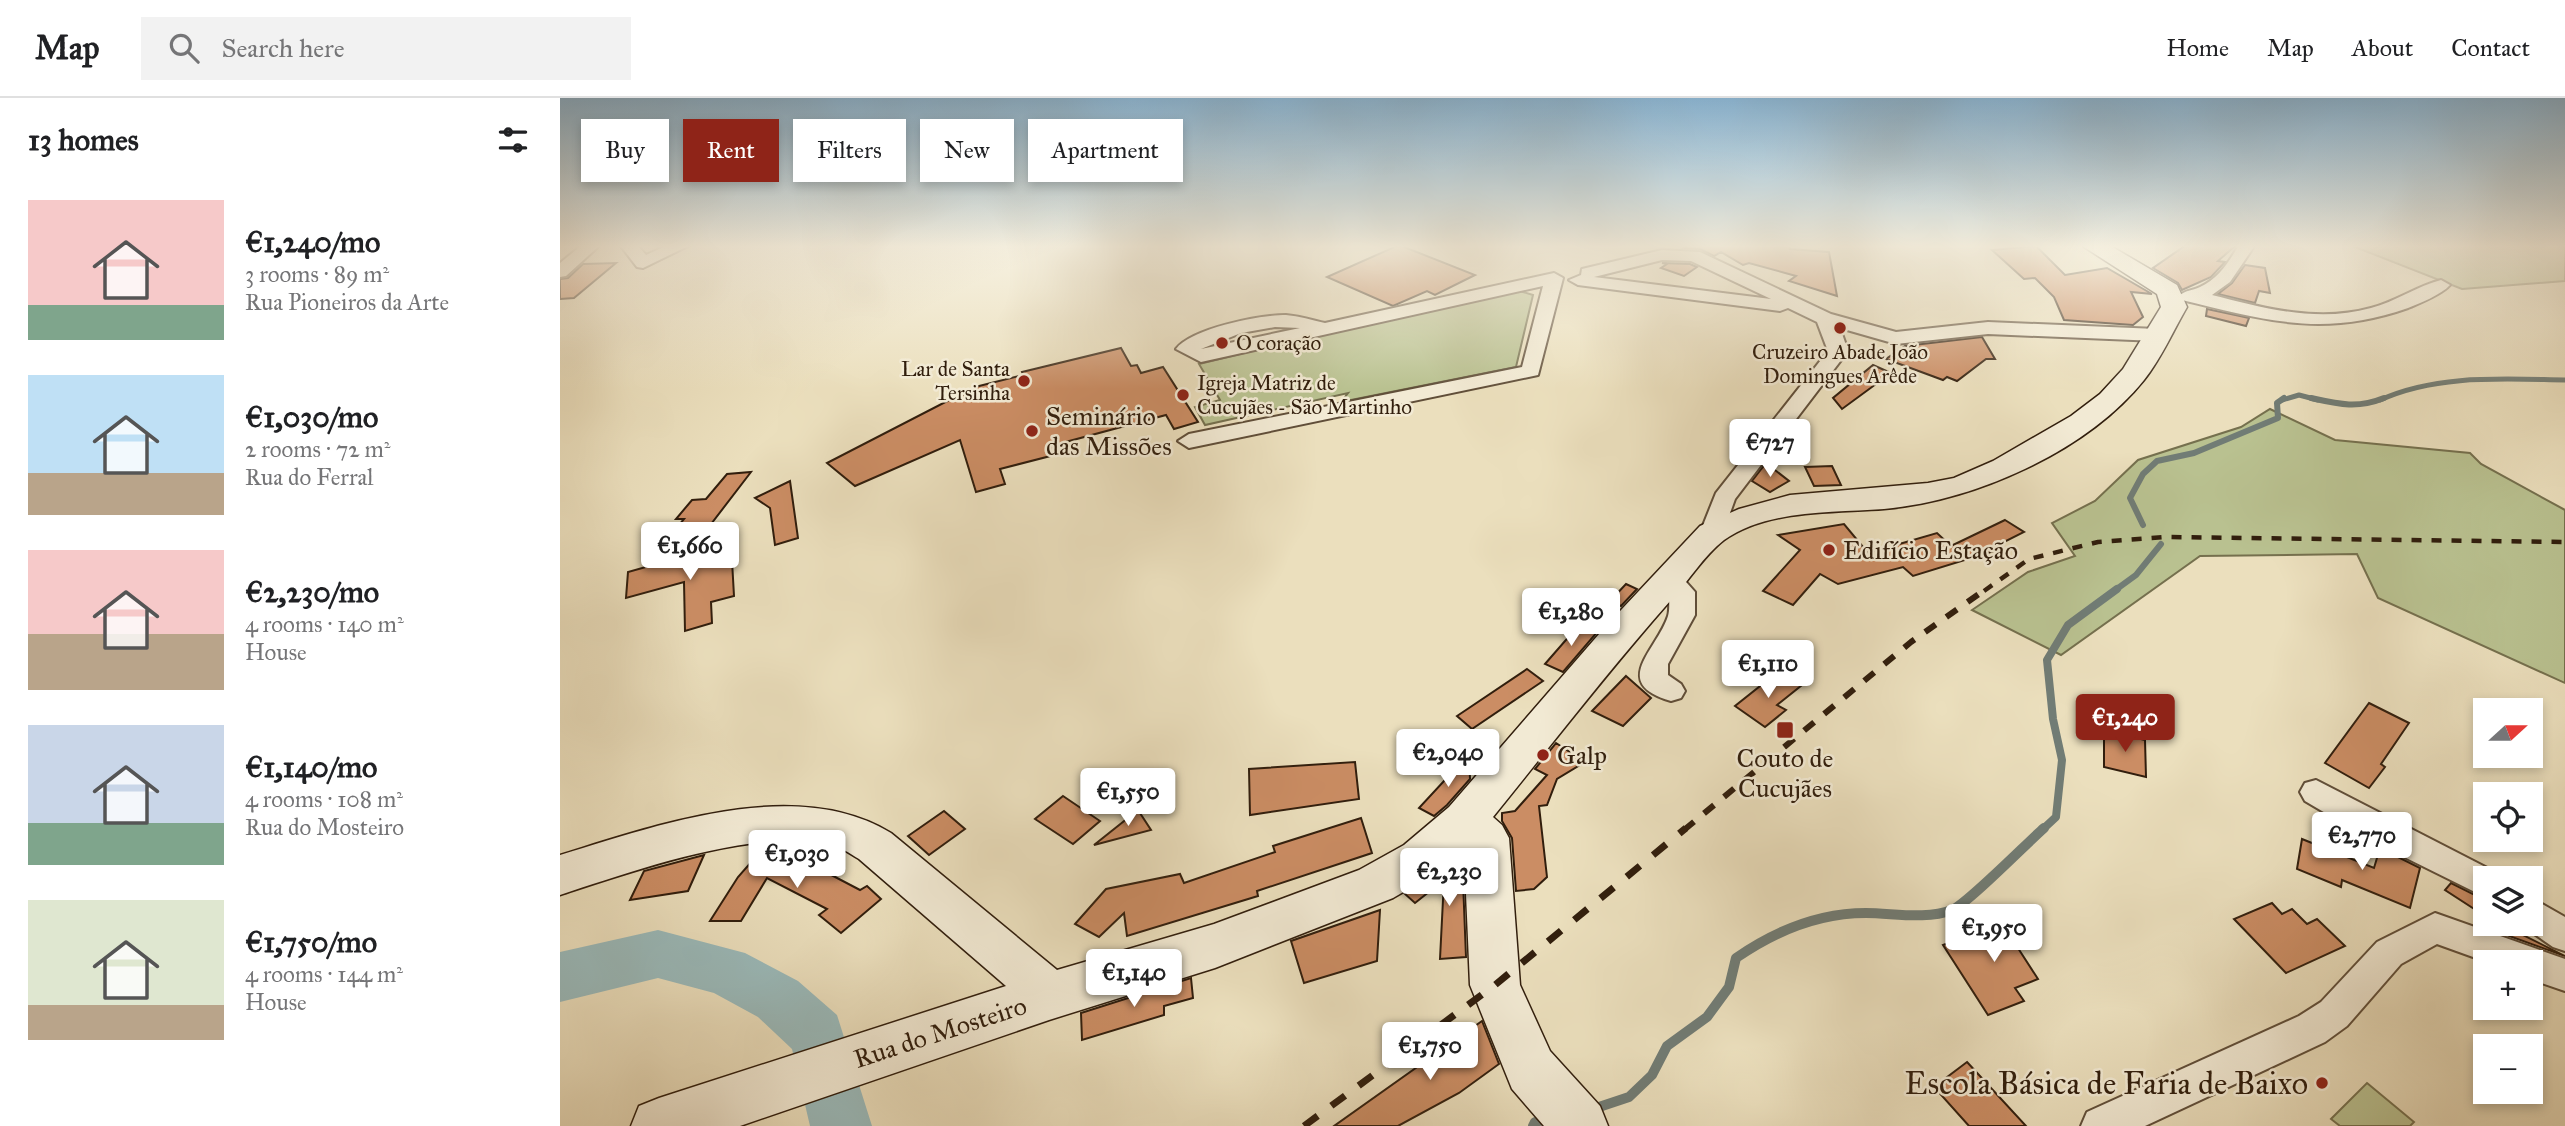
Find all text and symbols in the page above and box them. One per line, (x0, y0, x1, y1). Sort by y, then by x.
search box (141, 17, 631, 80)
text: Map (35, 28, 99, 68)
icon: search (165, 29, 203, 67)
text: Search here (221, 32, 345, 64)
text: Home (2166, 33, 2229, 63)
text: Map (2267, 33, 2314, 63)
text: About (2352, 33, 2413, 63)
text: Contact (2451, 33, 2530, 63)
chip: Buy (581, 119, 669, 182)
chip: Rent (683, 119, 779, 182)
chip: Filters (793, 119, 906, 182)
chip: New (920, 119, 1014, 182)
chip: Apartment (1028, 119, 1183, 182)
icon: filters (494, 121, 532, 159)
text: 13 homes (28, 122, 139, 158)
text: €1,240/mo (245, 224, 380, 260)
icon: home (84, 228, 168, 312)
text: 3 rooms · 89 m² (245, 260, 389, 288)
text: Rua Pioneiros da Arte (245, 288, 449, 316)
marker: Cruzeiro Abade João Domingues Arêde (1832, 320, 1848, 336)
place label: O coração (1236, 330, 1322, 356)
marker: O coração (1214, 335, 1230, 351)
place label: Cruzeiro Abade João Domingues Arêde (1752, 339, 1928, 389)
place label: Lar de Santa Tersinha (901, 356, 1010, 406)
place label: Igreja Matriz de Cucujães - São Martinho (1197, 370, 1412, 420)
marker: Lar de Santa Tersinha (1016, 373, 1032, 389)
marker: Igreja Matriz de Cucujães - São Martinho (1175, 387, 1191, 403)
text: €1,030/mo (245, 399, 378, 435)
place label: Seminário das Missões (1046, 400, 1172, 462)
icon: home (84, 403, 168, 487)
pin: €727 (1729, 420, 1811, 479)
marker: Seminário das Missões (1024, 423, 1040, 439)
text: €727 (1745, 428, 1795, 456)
text: 2 rooms · 72 m² (245, 435, 390, 463)
text: Rua do Ferral (245, 463, 373, 491)
pin: €1,660 (633, 522, 747, 582)
text: €1,660 (657, 531, 723, 559)
place label: Edifício Estação (1843, 534, 2018, 566)
marker: Edifício Estação (1821, 542, 1837, 558)
text: €2,230/mo (245, 574, 379, 610)
icon: home (84, 578, 168, 662)
pin: €1,280 (1514, 588, 1628, 648)
text: €1,280 (1538, 597, 1604, 625)
text: 4 rooms · 140 m² (245, 610, 404, 638)
text: House (245, 638, 307, 666)
pin: €1,110 (1711, 640, 1825, 700)
text: €1,110 (1738, 649, 1798, 677)
pin: €1,240 (2068, 694, 2182, 754)
north arrow (2473, 698, 2543, 768)
map controls (2473, 698, 2543, 1104)
text: €1,240 (2092, 703, 2158, 731)
marker: Couto de Cucujães (1775, 720, 1795, 740)
pin: €2,040 (1391, 730, 1505, 789)
text: €2,040 (1412, 738, 1484, 766)
place label: Galp (1557, 739, 1607, 771)
place label: Couto de Cucujães (1737, 742, 1834, 804)
marker: Galp (1535, 747, 1551, 763)
text: €1,140/mo (245, 749, 377, 785)
icon: home (84, 753, 168, 837)
pin: €1,550 (1071, 768, 1185, 828)
text: €1,550 (1096, 777, 1160, 805)
button: locate (2473, 782, 2543, 852)
text: 4 rooms · 108 m² (245, 785, 403, 813)
pin: €2,770 (2305, 812, 2419, 872)
text: Rua do Mosteiro (245, 813, 404, 841)
text: €2,770 (2328, 821, 2396, 849)
pin: €1,030 (740, 830, 854, 890)
text: €1,030 (765, 839, 829, 867)
pin: €2,230 (1392, 848, 1506, 908)
text: €2,230 (1416, 857, 1482, 885)
button: layers (2473, 866, 2543, 936)
pin: €1,950 (1937, 904, 2051, 964)
text: €1,950 (1961, 913, 2027, 941)
text: €1,750/mo (245, 924, 377, 960)
icon: home (84, 928, 168, 1012)
pin: €1,140 (1077, 950, 1191, 1009)
button: + (2473, 950, 2543, 1020)
text: €1,140 (1102, 958, 1166, 986)
text: 4 rooms · 144 m² (245, 960, 403, 988)
text: House (245, 988, 307, 1016)
street label: Rua do Mosteiro (850, 989, 1030, 1075)
pin: €1,750 (1373, 1023, 1487, 1082)
text: €1,750 (1398, 1031, 1462, 1059)
button: − (2473, 1034, 2543, 1104)
place label: Escola Básica de Faria de Baixo (1905, 1064, 2308, 1103)
marker: Escola Básica de Faria de Baixo (2314, 1075, 2330, 1091)

